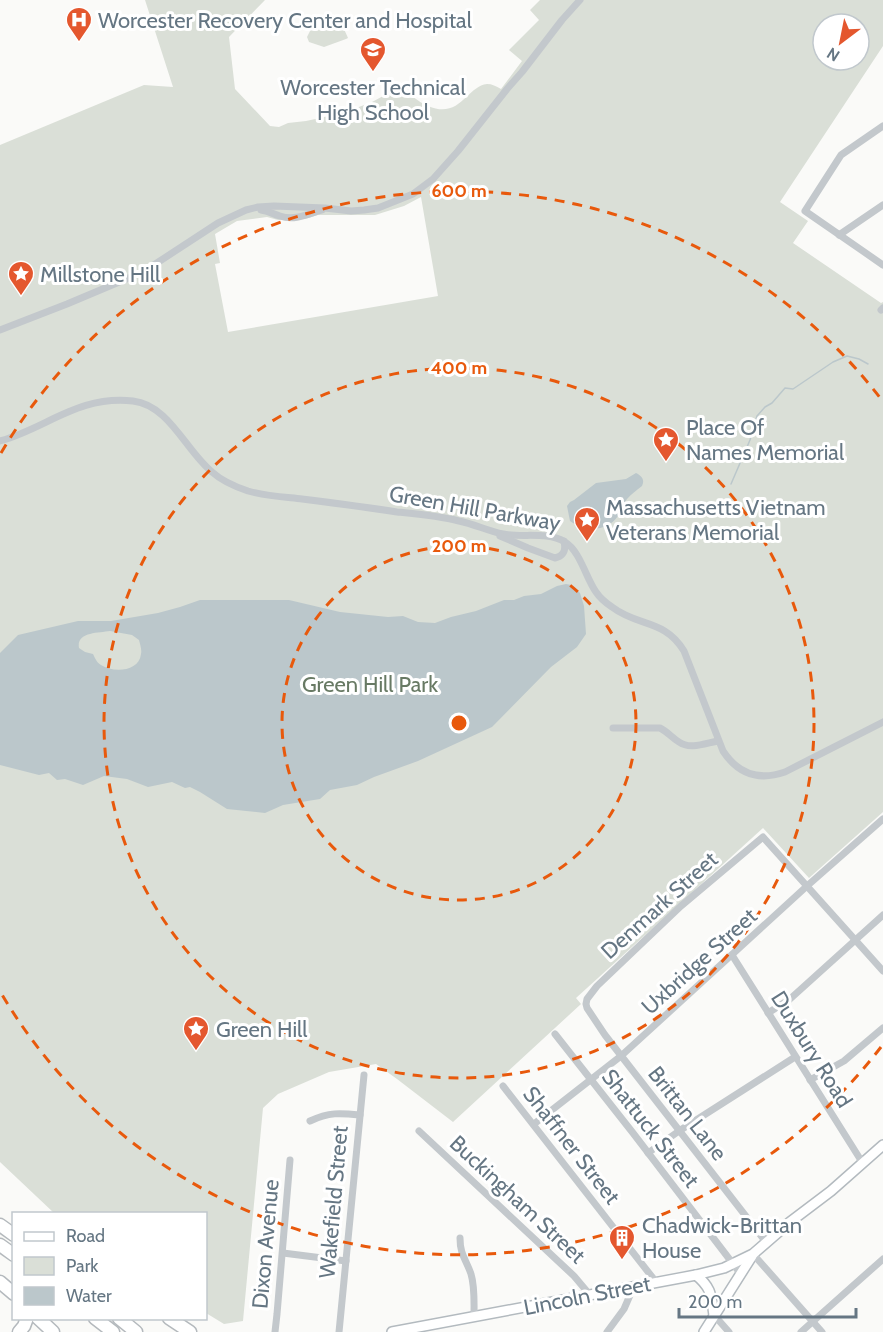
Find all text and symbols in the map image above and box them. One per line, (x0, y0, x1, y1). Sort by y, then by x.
hospital icon: Worcester Recovery Center and Hospital (64, 5, 94, 43)
place label: Worcester Recovery Center and Hospital (98, 7, 473, 34)
north arrow (811, 12, 871, 72)
school or university icon: Worcester Technical High School (358, 35, 388, 73)
text: N (823, 43, 843, 65)
place label: Worcester Technical High School (280, 74, 466, 126)
text: 600 m (431, 180, 487, 202)
place icon: Millstone Hill (6, 259, 36, 297)
place label: Millstone Hill (40, 261, 161, 288)
text: 400 m (431, 357, 487, 379)
place label: Place Of Names Memorial (686, 414, 845, 466)
place icon: Place Of Names Memorial (651, 425, 681, 463)
street label: Green Hill Parkway (387, 480, 563, 537)
place label: Massachusetts Vietnam Veterans Memorial (606, 494, 826, 546)
place icon: Massachusetts Vietnam Veterans Memorial (572, 505, 602, 543)
text: 200 m (432, 535, 486, 557)
park label: Green Hill Park (302, 671, 438, 698)
centre of rings (449, 713, 469, 733)
street label: Denmark Street (595, 846, 724, 965)
street label: Uxbridge Street (636, 902, 763, 1020)
street label: Duxbury Road (765, 986, 858, 1113)
place icon: Green Hill (181, 1014, 211, 1052)
place label: Green Hill (216, 1016, 308, 1043)
street label: Brittan Lane (642, 1061, 733, 1166)
street label: Shattuck Street (596, 1064, 706, 1193)
street label: Shaffner Street (517, 1081, 626, 1210)
street label: Wakefield Street (313, 1124, 354, 1279)
street label: Buckingham Street (444, 1130, 591, 1270)
street label: Dixon Avenue (246, 1178, 285, 1310)
legend (12, 1212, 207, 1320)
place label: Chadwick-Brittan House (642, 1212, 802, 1264)
building icon: Chadwick-Brittan House (607, 1223, 637, 1261)
text: Road (66, 1225, 105, 1247)
text: Park (66, 1255, 99, 1277)
street label: Lincoln Street (521, 1270, 654, 1321)
scale bar (679, 1281, 856, 1319)
text: Water (66, 1285, 112, 1307)
text: 200 m (688, 1291, 742, 1313)

